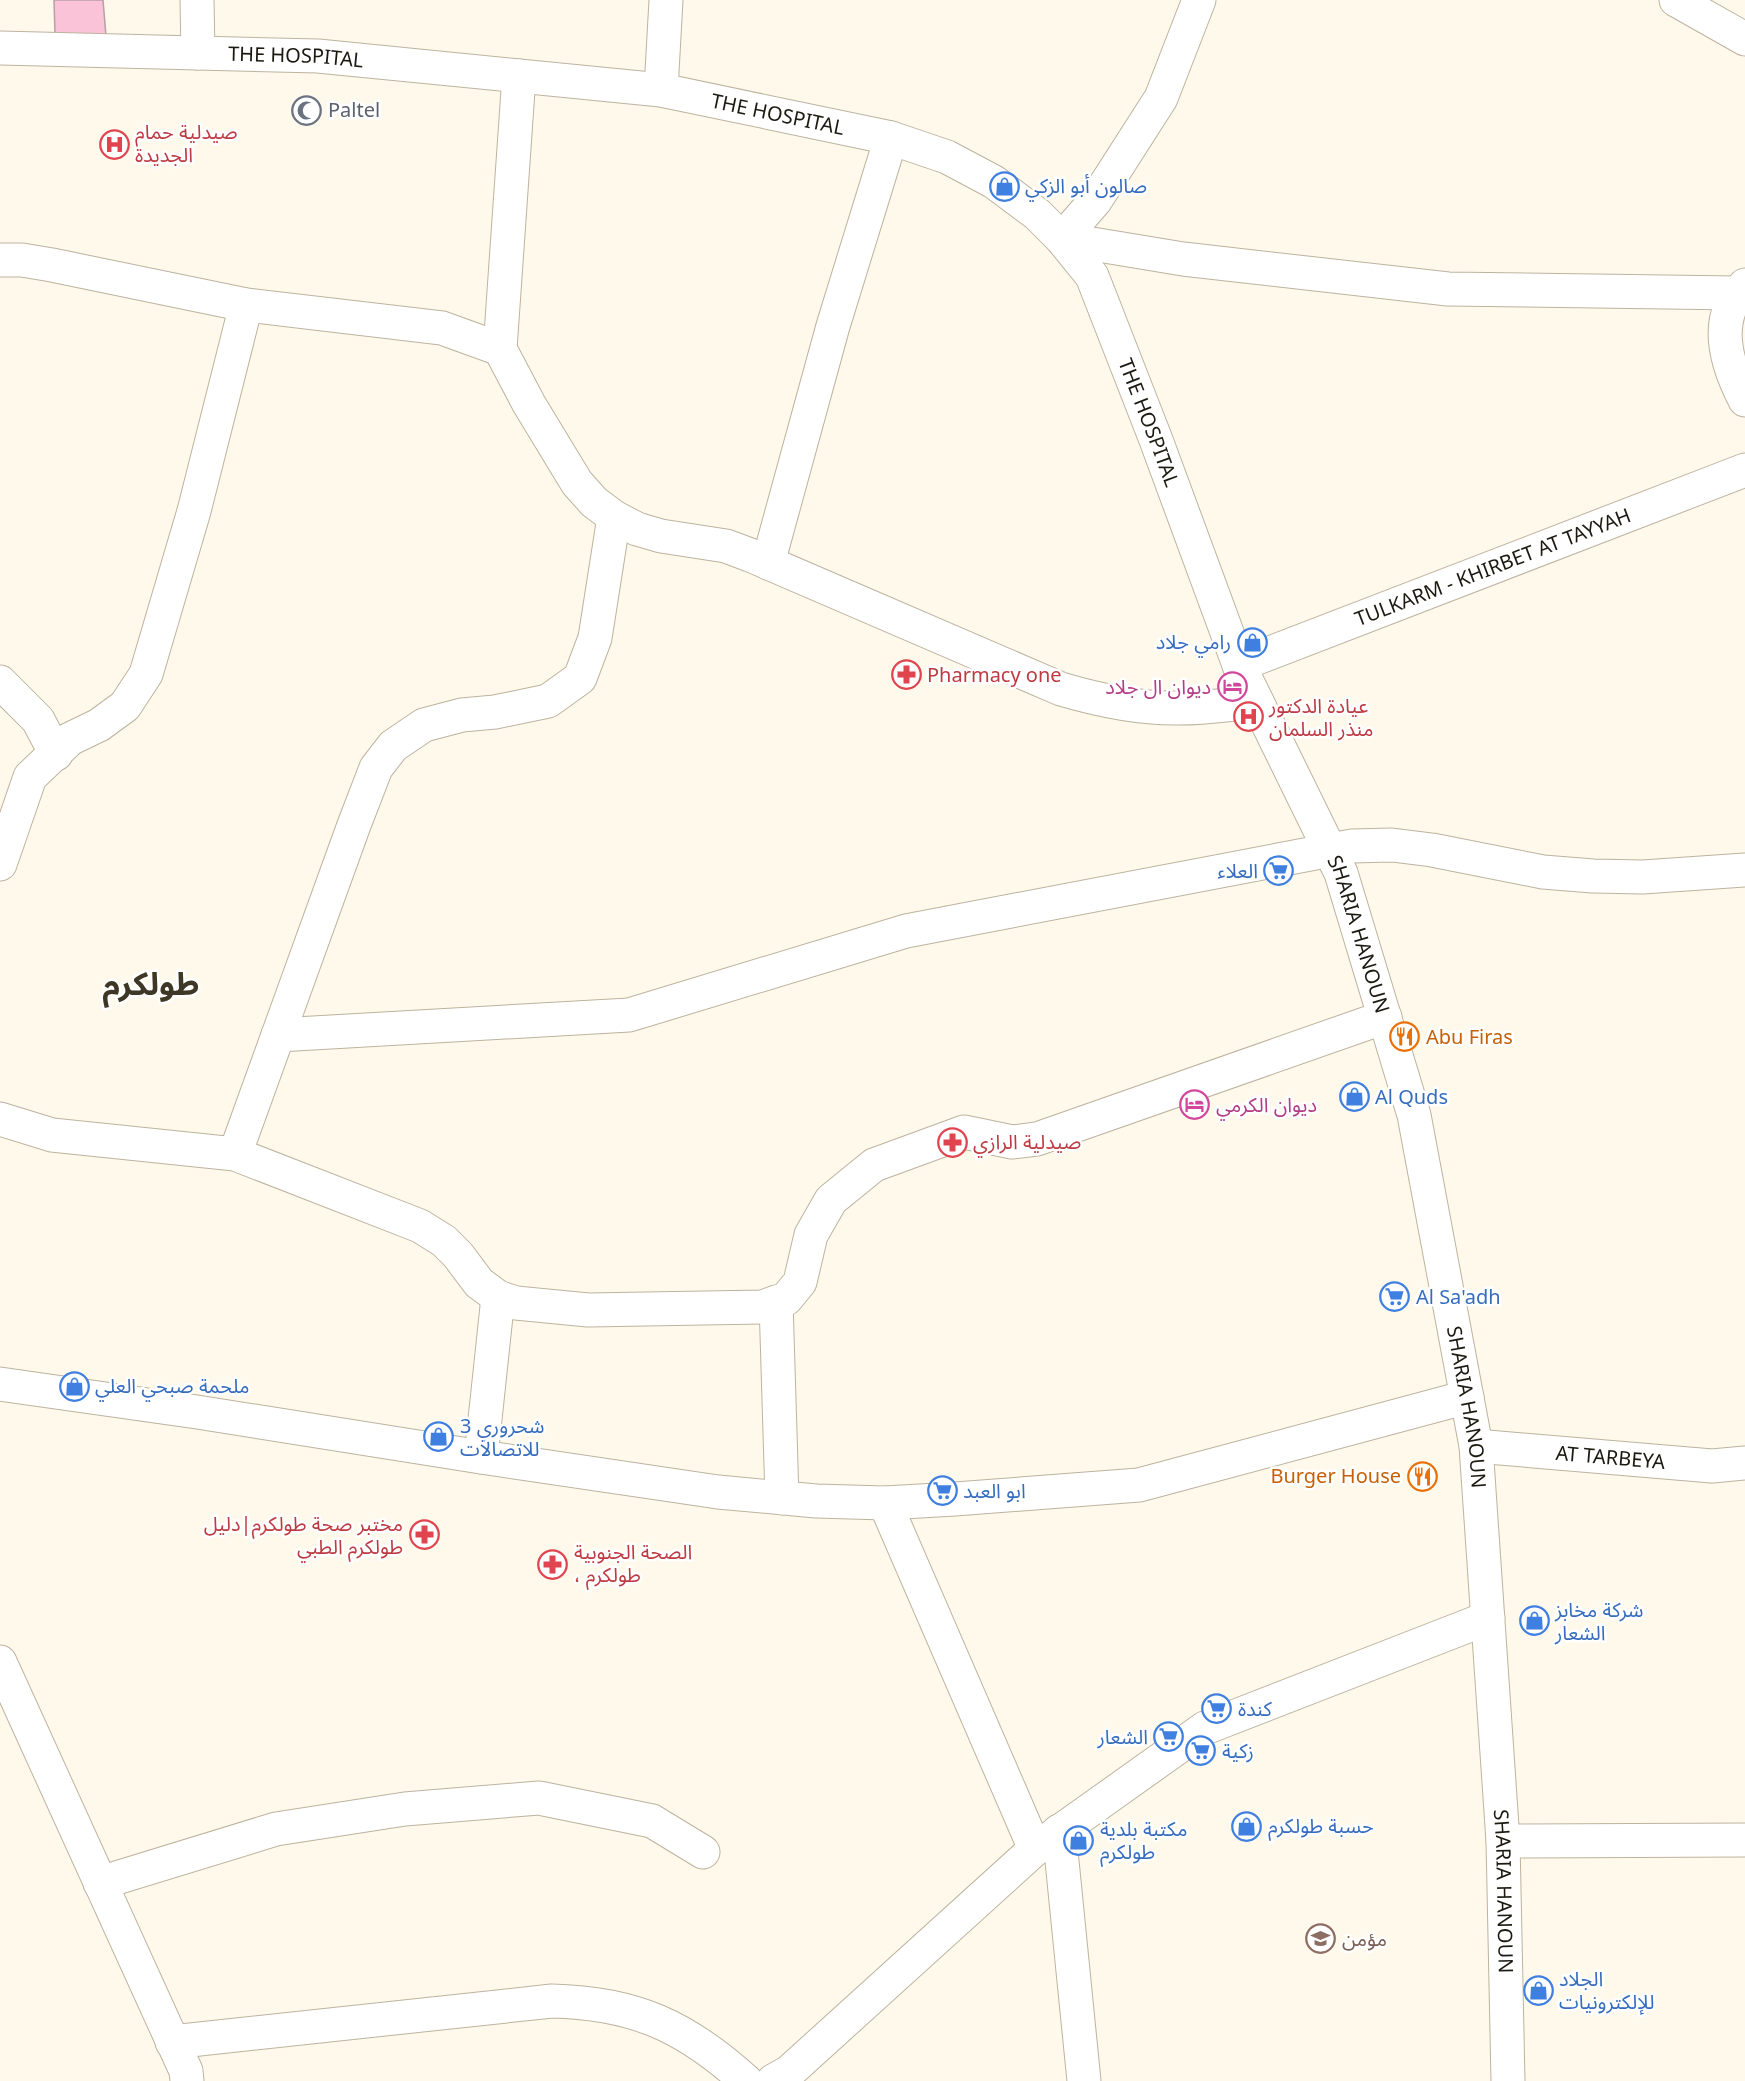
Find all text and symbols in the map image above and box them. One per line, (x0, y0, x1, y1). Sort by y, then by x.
street label: THE HOSPITAL (228, 40, 365, 73)
street label: THE HOSPITAL (709, 87, 847, 141)
mosque icon: Paltel (291, 94, 323, 126)
place label: Paltel (328, 96, 380, 123)
place label: صيدلية حمام الجديدة (135, 118, 238, 168)
hospital icon: صيدلية حمام الجديدة (98, 128, 130, 160)
shop icon: صالون أبو الزكي (988, 170, 1020, 202)
place label: صالون أبو الزكي (1025, 172, 1147, 202)
street label: THE HOSPITAL (1112, 354, 1186, 491)
street label: TULKARM - KHIRBET AT TAYYAH (1351, 501, 1635, 632)
shop icon: رامي جلاد (1236, 626, 1268, 658)
place label: رامي جلاد (1156, 628, 1231, 658)
pharmacy icon: Pharmacy one (890, 659, 922, 691)
place label: Pharmacy one (927, 661, 1062, 688)
hotel icon: ديوان ال جلاد (1216, 671, 1248, 703)
place label: ديوان ال جلاد (1105, 673, 1211, 700)
place label: عيادة الدكتور منذر السلمان (1268, 692, 1374, 742)
hospital icon: عيادة الدكتور منذر السلمان (1232, 701, 1264, 733)
street label: SHARIA HANOUN (1321, 850, 1397, 1016)
supermarket icon: العلاء (1263, 855, 1295, 887)
place label: العلاء (1217, 857, 1258, 884)
district label: طولكرم (103, 961, 199, 1009)
restaurant icon: Abu Firas (1389, 1021, 1421, 1053)
place label: Abu Firas (1426, 1023, 1513, 1050)
shop icon: Al Quds (1338, 1081, 1370, 1113)
place label: Al Quds (1375, 1083, 1448, 1110)
hotel icon: ديوان الكرمي (1179, 1089, 1211, 1121)
place label: ديوان الكرمي (1216, 1091, 1317, 1121)
pharmacy icon: صيدلية الرازي (936, 1126, 968, 1158)
place label: صيدلية الرازي (973, 1128, 1081, 1158)
supermarket icon: Al Sa'adh (1379, 1281, 1411, 1313)
place label: Al Sa'adh (1416, 1283, 1501, 1310)
street label: SHARIA HANOUN (1441, 1324, 1493, 1489)
shop icon: ملحمة صبحي العلي (58, 1370, 90, 1402)
place label: ملحمة صبحي العلي (95, 1372, 249, 1402)
place label: شحروري 3 للاتصالات (460, 1412, 544, 1462)
shop icon: شحروري 3 للاتصالات (423, 1421, 455, 1453)
street label: AT TARBEYA (1555, 1439, 1667, 1475)
restaurant icon: Burger House (1406, 1460, 1438, 1492)
place label: Burger House (1270, 1462, 1401, 1489)
supermarket icon: ابو العبد (926, 1475, 958, 1507)
place label: ابو العبد (963, 1477, 1026, 1504)
place label: مختبر صحة طولكرم|دليل طولكرم الطبي (204, 1510, 403, 1563)
pharmacy icon: مختبر صحة طولكرم|دليل طولكرم الطبي (408, 1519, 440, 1551)
place label: الصحة الجنوبية ، طولكرم (574, 1538, 692, 1590)
pharmacy icon: الصحة الجنوبية ، طولكرم (537, 1548, 569, 1580)
place label: شركة مخابز الشعار (1554, 1596, 1643, 1646)
shop icon: شركة مخابز الشعار (1518, 1605, 1550, 1637)
supermarket icon: كندة (1201, 1693, 1233, 1725)
place label: كندة (1238, 1695, 1273, 1722)
supermarket icon: الشعار (1153, 1721, 1185, 1753)
place label: الشعار (1096, 1723, 1148, 1750)
supermarket icon: زكية (1185, 1735, 1217, 1767)
place label: زكية (1222, 1737, 1254, 1764)
street label: SHARIA HANOUN (1488, 1808, 1520, 1974)
shop icon: حسبة طولكرم (1231, 1810, 1263, 1842)
place label: حسبة طولكرم (1268, 1812, 1374, 1841)
place label: مكتبة بلدية طولكرم (1100, 1815, 1188, 1867)
shop icon: مكتبة بلدية طولكرم (1063, 1825, 1095, 1857)
school or university icon: مؤمن (1305, 1923, 1337, 1955)
place label: مؤمن (1342, 1925, 1387, 1952)
place label: الجلاد للإلكترونيات (1559, 1965, 1654, 2015)
shop icon: الجلاد للإلكترونيات (1522, 1975, 1554, 2007)

